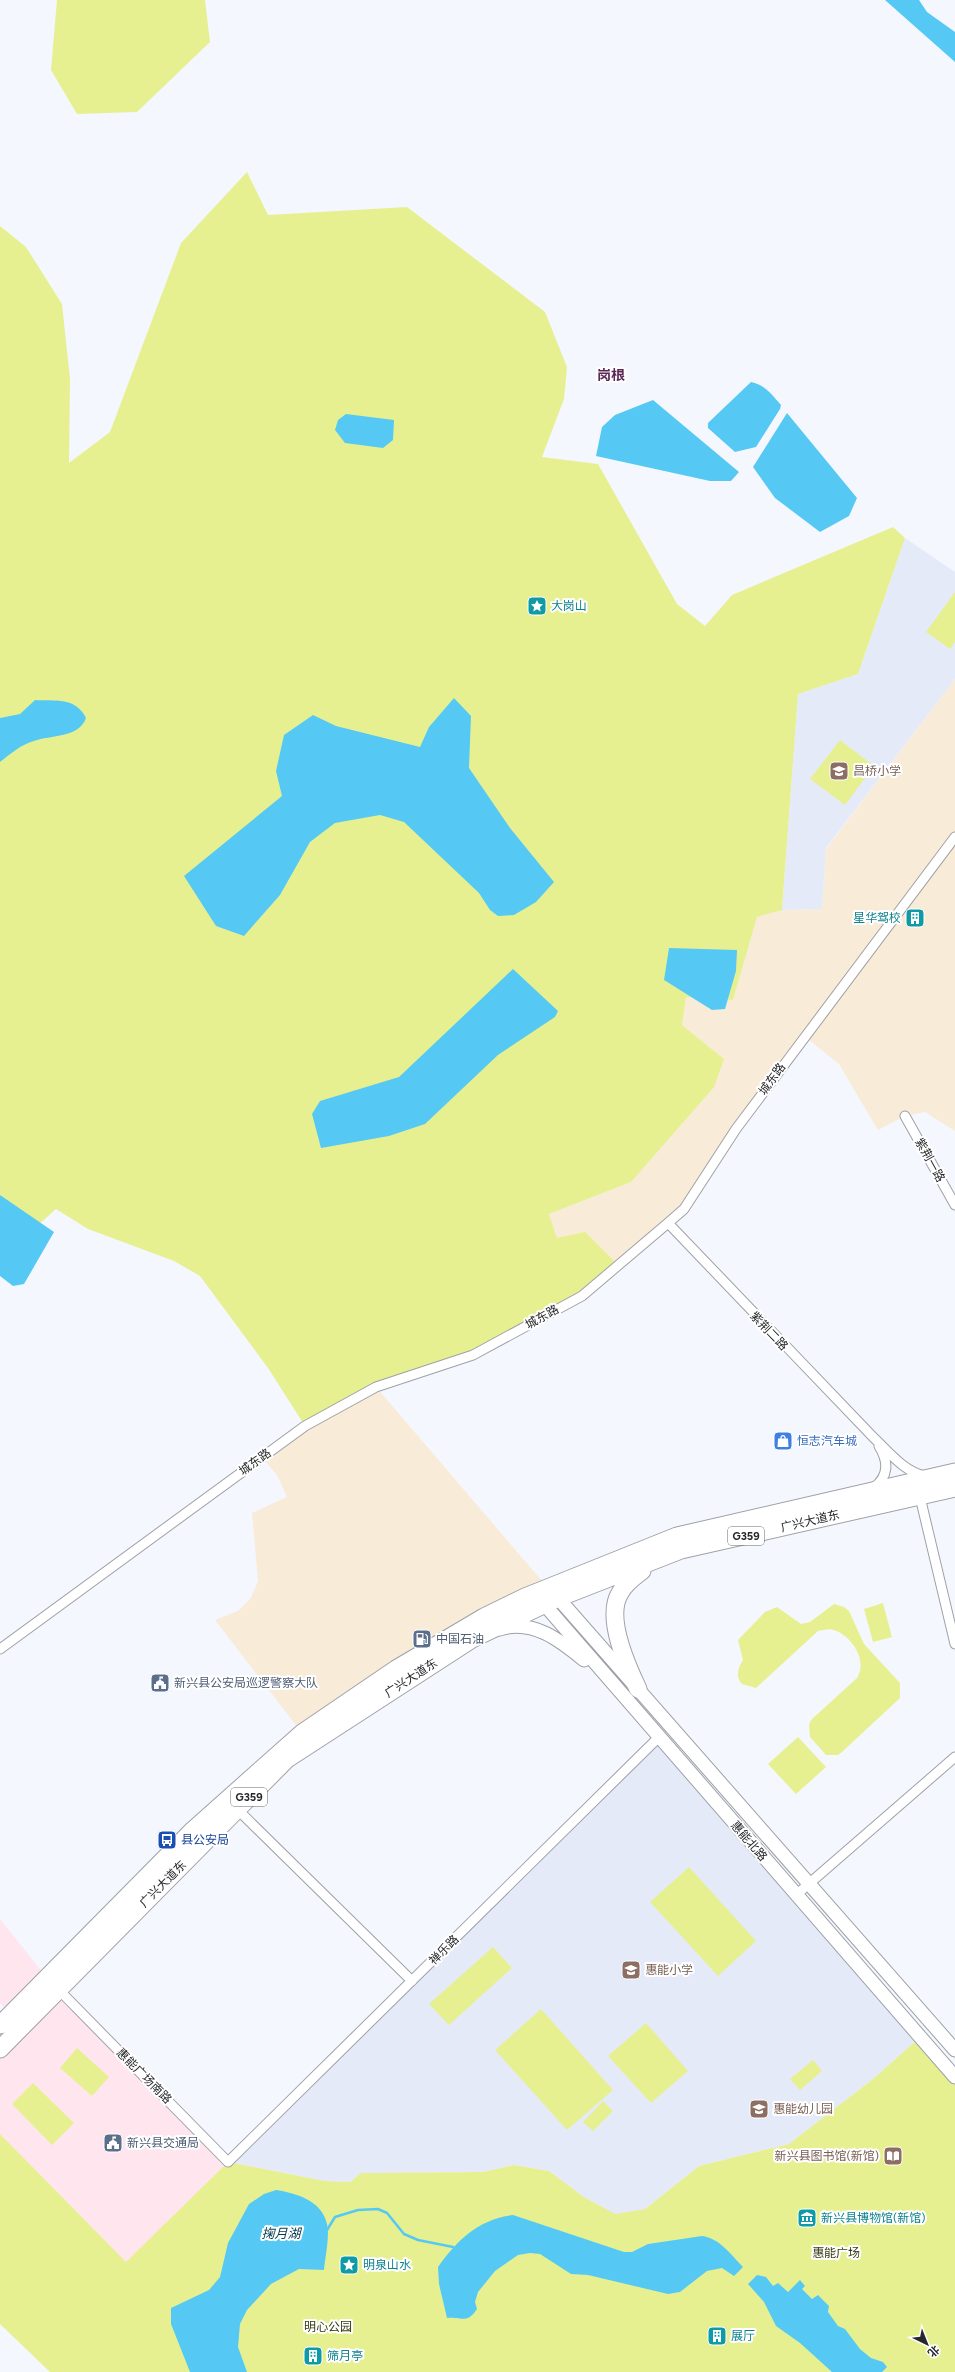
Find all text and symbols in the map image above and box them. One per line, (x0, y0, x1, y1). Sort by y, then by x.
district label: 岗根 (597, 367, 625, 384)
place icon: 大岗山 (526, 595, 548, 617)
place label: 大岗山 (551, 599, 587, 613)
school or university icon: 昌桥小学 (828, 760, 850, 782)
place label: 昌桥小学 (853, 764, 901, 778)
building icon: 星华驾校 (904, 907, 926, 929)
place label: 星华驾校 (853, 911, 901, 925)
street label: 城东路 (756, 1060, 788, 1098)
street label: 紫荆一路 (912, 1136, 948, 1184)
street label: 城东路 (523, 1302, 561, 1332)
street label: 紫荆二路 (747, 1309, 791, 1353)
shop icon: 恒志汽车城 (772, 1430, 794, 1452)
place label: 恒志汽车城 (797, 1434, 857, 1448)
street label: 城东路 (236, 1446, 274, 1478)
street label: 广兴大道东 (779, 1507, 841, 1535)
road number: G359 (728, 1527, 764, 1545)
fuel station icon: 中国石油 (411, 1628, 433, 1650)
place label: 中国石油 (436, 1632, 484, 1646)
street label: 广兴大道东 (382, 1656, 440, 1700)
public building icon: 新兴县公安局巡逻警察大队 (149, 1672, 171, 1694)
place label: 新兴县公安局巡逻警察大队 (174, 1676, 318, 1690)
road number: G359 (231, 1788, 267, 1806)
street label: 惠能北路 (728, 1818, 770, 1864)
bus stop icon: 县公安局 (156, 1829, 178, 1851)
place label: 县公安局 (181, 1833, 229, 1847)
street label: 广兴大道东 (137, 1858, 189, 1910)
street label: 禅乐路 (426, 1932, 462, 1968)
school or university icon: 惠能小学 (620, 1959, 642, 1981)
place label: 惠能小学 (645, 1963, 693, 1977)
street label: 惠能广场南路 (114, 2046, 174, 2106)
school or university icon: 惠能幼儿园 (748, 2098, 770, 2120)
place label: 惠能幼儿园 (773, 2102, 833, 2116)
public building icon: 新兴县交通局 (102, 2132, 124, 2154)
place label: 新兴县交通局 (127, 2136, 199, 2150)
library icon: 新兴县图书馆(新馆) (882, 2145, 904, 2167)
place label: 新兴县图书馆(新馆) (775, 2149, 879, 2163)
museum icon: 新兴县博物馆(新馆) (796, 2207, 818, 2229)
place label: 新兴县博物馆(新馆) (821, 2211, 925, 2225)
water label: 掬月湖 (261, 2226, 302, 2241)
park label: 惠能广场 (812, 2246, 860, 2260)
place icon: 明泉山水 (338, 2254, 360, 2276)
place label: 明泉山水 (363, 2258, 411, 2272)
park label: 明心公园 (304, 2320, 352, 2334)
north arrow (907, 2324, 947, 2364)
building icon: 展厅 (706, 2325, 728, 2347)
place label: 展厅 (731, 2329, 755, 2343)
text: 北 (925, 2342, 942, 2359)
building icon: 筛月亭 (302, 2345, 324, 2367)
place label: 筛月亭 (327, 2349, 363, 2363)

